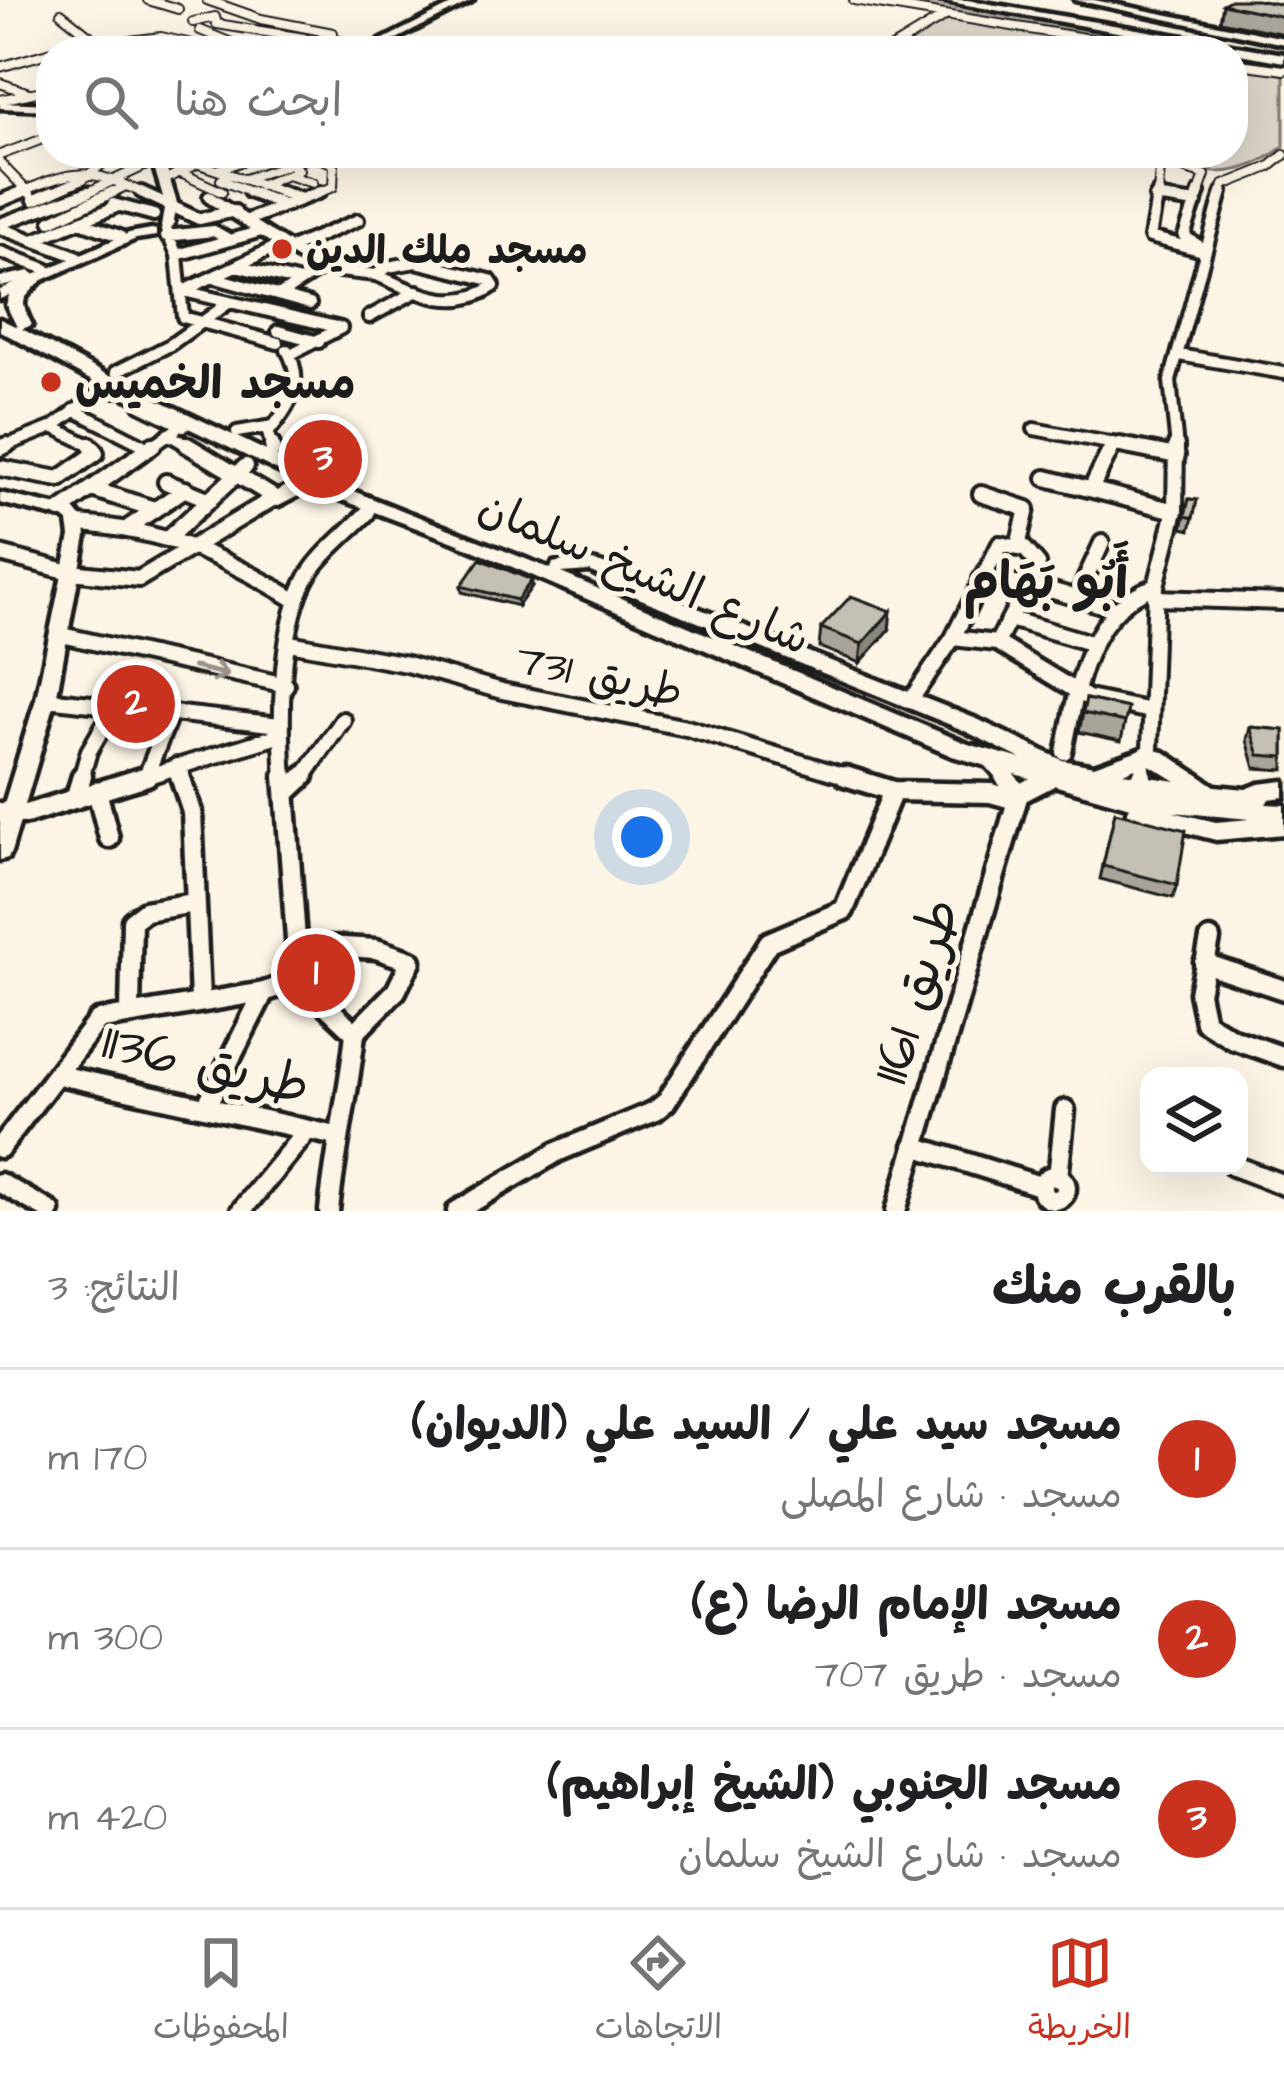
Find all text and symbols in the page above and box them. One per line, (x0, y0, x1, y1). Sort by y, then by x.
search box (36, 36, 1248, 168)
icon: search (78, 69, 144, 135)
text: ابحث هنا (174, 71, 342, 133)
place label: مسجد ملك الدين (306, 225, 588, 279)
marker: مسجد ملك الدين (269, 236, 295, 262)
place label: مسجد الخميس (75, 354, 356, 416)
marker: مسجد الخميس (38, 369, 64, 395)
pin: 3 (284, 414, 362, 504)
street label: شارع الشيخ سلمان (469, 476, 819, 671)
district label: أَبُو بَهَام (964, 540, 1129, 619)
street label: طريق 731 (510, 629, 688, 725)
pin: 2 (97, 659, 175, 749)
one-way arrow (192, 661, 230, 683)
your location (612, 807, 672, 867)
street label: طريق 1161 (854, 889, 981, 1093)
pin: 1 (277, 928, 355, 1018)
street label: طريق 1136 (95, 1005, 317, 1126)
map controls (1140, 1067, 1248, 1175)
button: layers (1140, 1067, 1248, 1175)
text: بالقرب منك (992, 1253, 1236, 1324)
text: النتائج: 3 (48, 1262, 180, 1316)
text: مسجد سيد علي / السيد علي (الديوان) (412, 1395, 1122, 1457)
text: 170 m (48, 1432, 148, 1486)
text: 1 (1195, 1432, 1200, 1486)
text: مسجد · شارع المصلى (780, 1469, 1122, 1523)
text: مسجد الإمام الرضا (ع) (692, 1575, 1122, 1637)
text: 300 m (48, 1612, 163, 1666)
text: 2 (1186, 1612, 1208, 1666)
text: مسجد · طريق 707 (815, 1649, 1122, 1703)
text: مسجد الجنوبي (الشيخ إبراهيم) (548, 1755, 1122, 1817)
text: 420 m (48, 1792, 167, 1846)
text: 3 (1187, 1792, 1207, 1846)
text: مسجد · شارع الشيخ سلمان (678, 1829, 1122, 1883)
tab: المحفوظات (153, 1930, 289, 2056)
tab: الاتجاهات (595, 1930, 722, 2056)
tab: الخريطة (1028, 1930, 1131, 2056)

